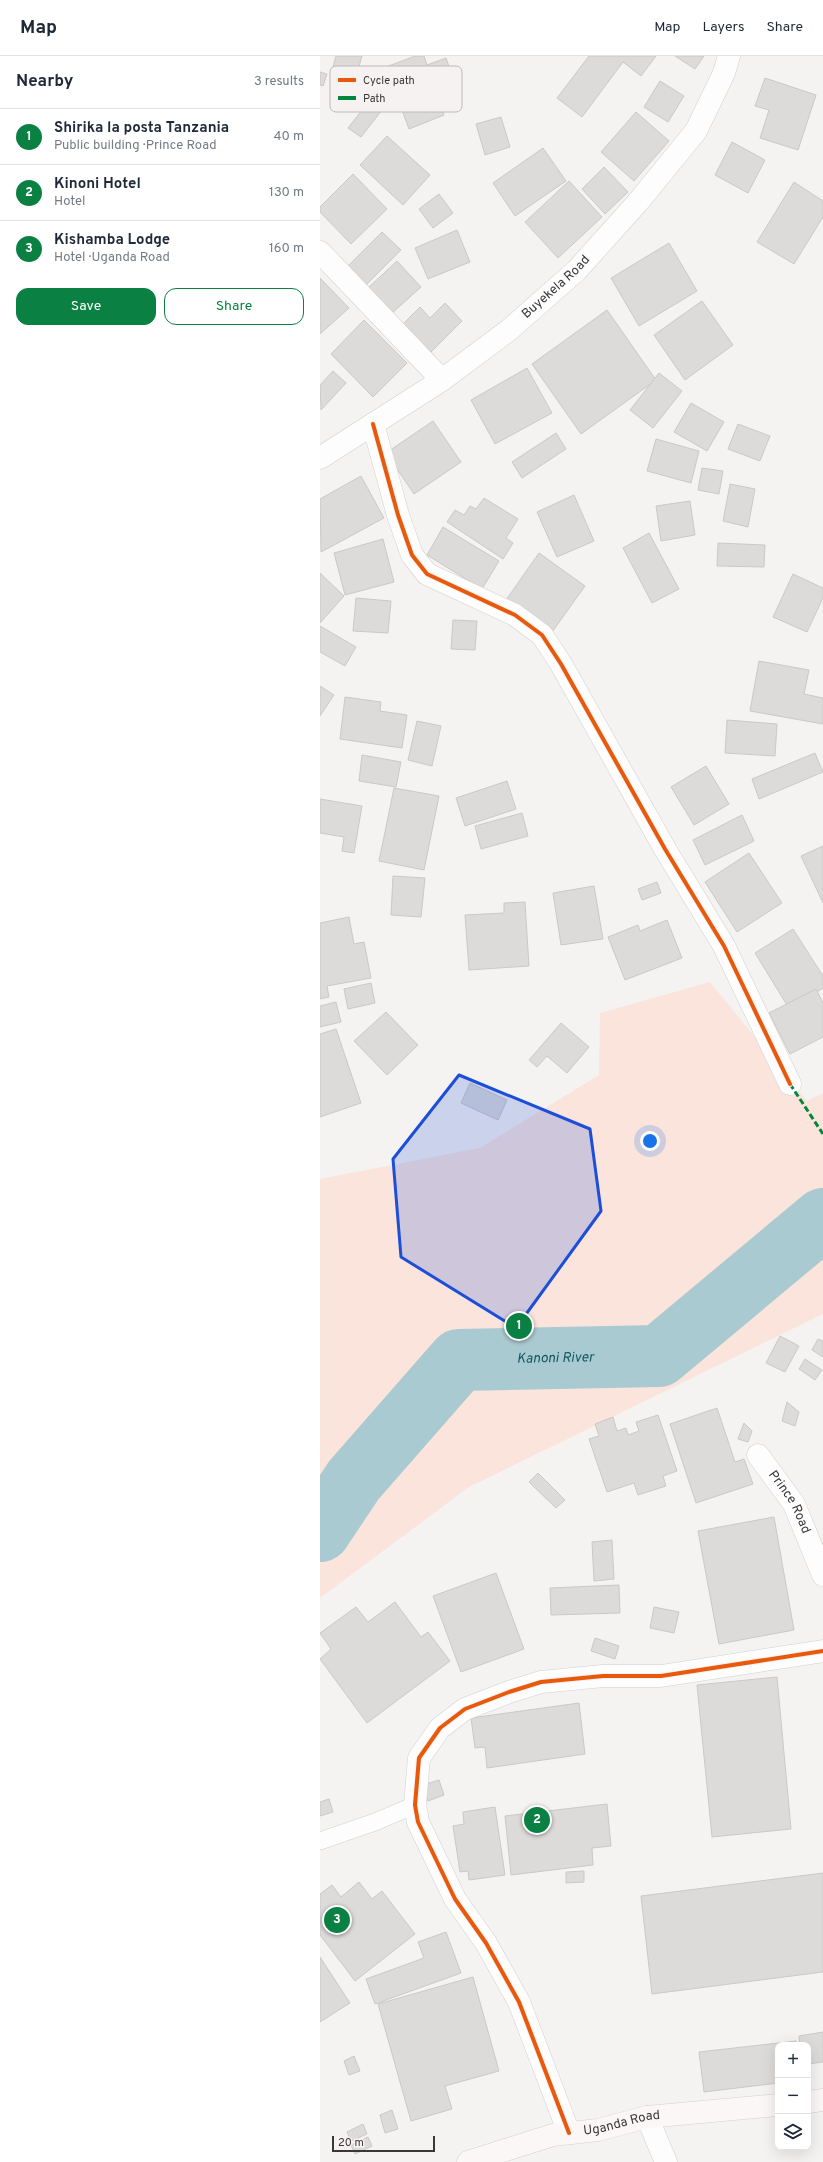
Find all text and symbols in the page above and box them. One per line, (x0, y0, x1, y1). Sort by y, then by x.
text: Map (20, 16, 57, 40)
text: Map (654, 19, 680, 36)
text: Layers (702, 19, 744, 36)
text: Share (766, 19, 803, 36)
legend (330, 66, 462, 112)
text: Nearby (16, 71, 73, 93)
text: 3 results (254, 74, 304, 90)
text: Cycle path (363, 74, 415, 88)
text: Path (363, 92, 385, 106)
text: Shirika la posta Tanzania (54, 119, 229, 138)
text: 1 (26, 129, 32, 145)
text: 40 m (274, 129, 304, 145)
text: Public building · Prince Road (54, 138, 217, 154)
text: Kinoni Hotel (54, 175, 141, 194)
text: 2 (25, 185, 33, 201)
text: 130 m (269, 185, 304, 201)
text: Hotel (54, 194, 85, 210)
text: Kishamba Lodge (54, 231, 170, 250)
text: 3 (25, 241, 33, 257)
text: 160 m (269, 241, 304, 257)
text: Hotel · Uganda Road (54, 250, 170, 266)
street label: Buyekela Road (519, 253, 594, 323)
button: Save (16, 288, 156, 325)
button: Share (164, 288, 304, 325)
your location (640, 1131, 660, 1151)
pin: 1 (506, 1311, 532, 1341)
water label: Kanoni River (517, 1349, 596, 1367)
street label: Prince Road (764, 1468, 813, 1536)
pin: 2 (524, 1805, 550, 1835)
pin: 3 (324, 1905, 350, 1935)
map controls (775, 2042, 811, 2150)
button: + (775, 2042, 811, 2078)
button: − (775, 2078, 811, 2114)
street label: Uganda Road (583, 2108, 661, 2140)
button: layers (775, 2114, 811, 2150)
scale bar (332, 2134, 435, 2153)
text: 20 m (338, 2136, 364, 2150)

